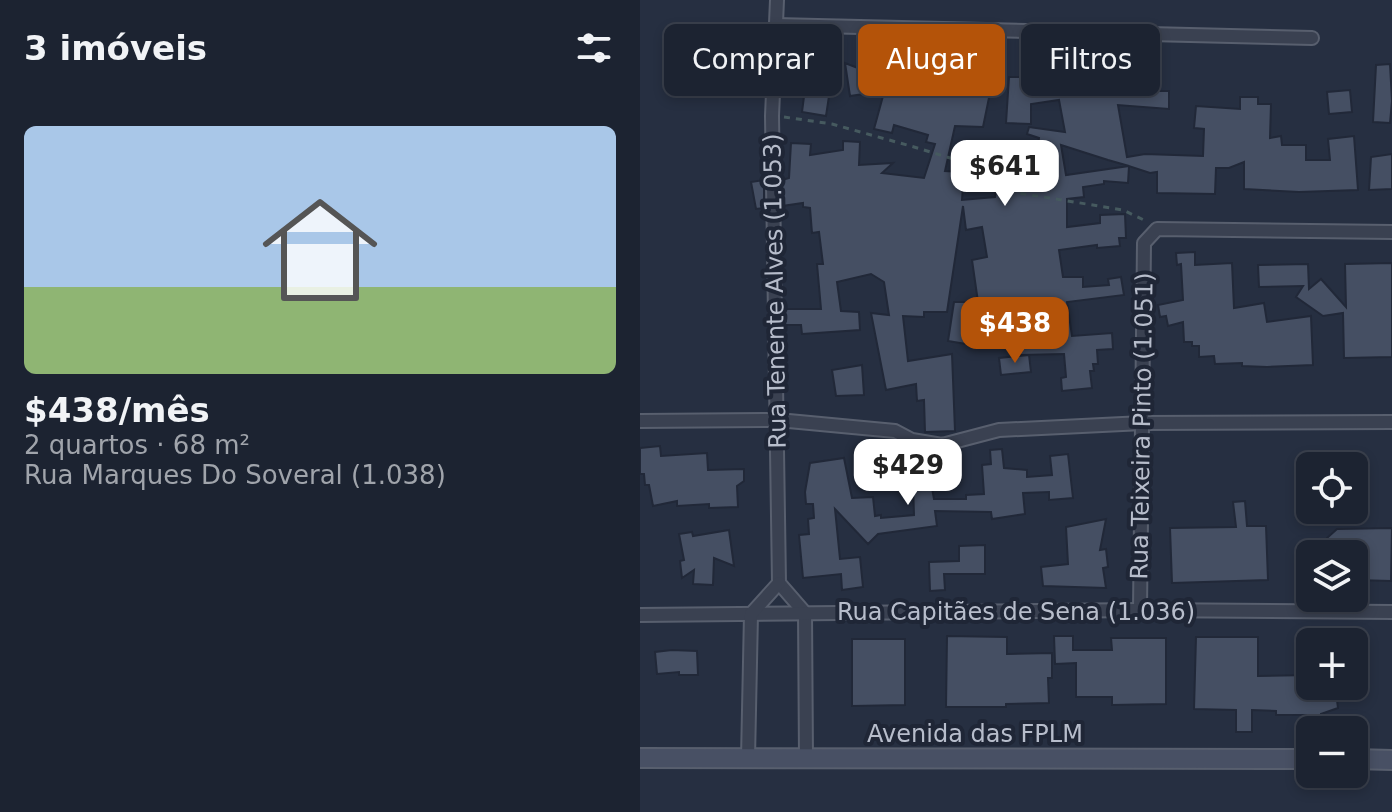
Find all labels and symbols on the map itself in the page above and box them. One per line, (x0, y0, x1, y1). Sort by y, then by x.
street label: Rua Tenente Alves (1.053) (758, 133, 792, 449)
pin: $641 (958, 140, 1052, 208)
street label: Rua Teixeira Pinto (1.051) (1125, 272, 1159, 580)
pin: $438 (968, 297, 1062, 365)
pin: $429 (861, 439, 955, 507)
street label: Rua Capitães de Sena (1.036) (837, 598, 1195, 626)
street label: Avenida das FPLM (867, 720, 1083, 748)

